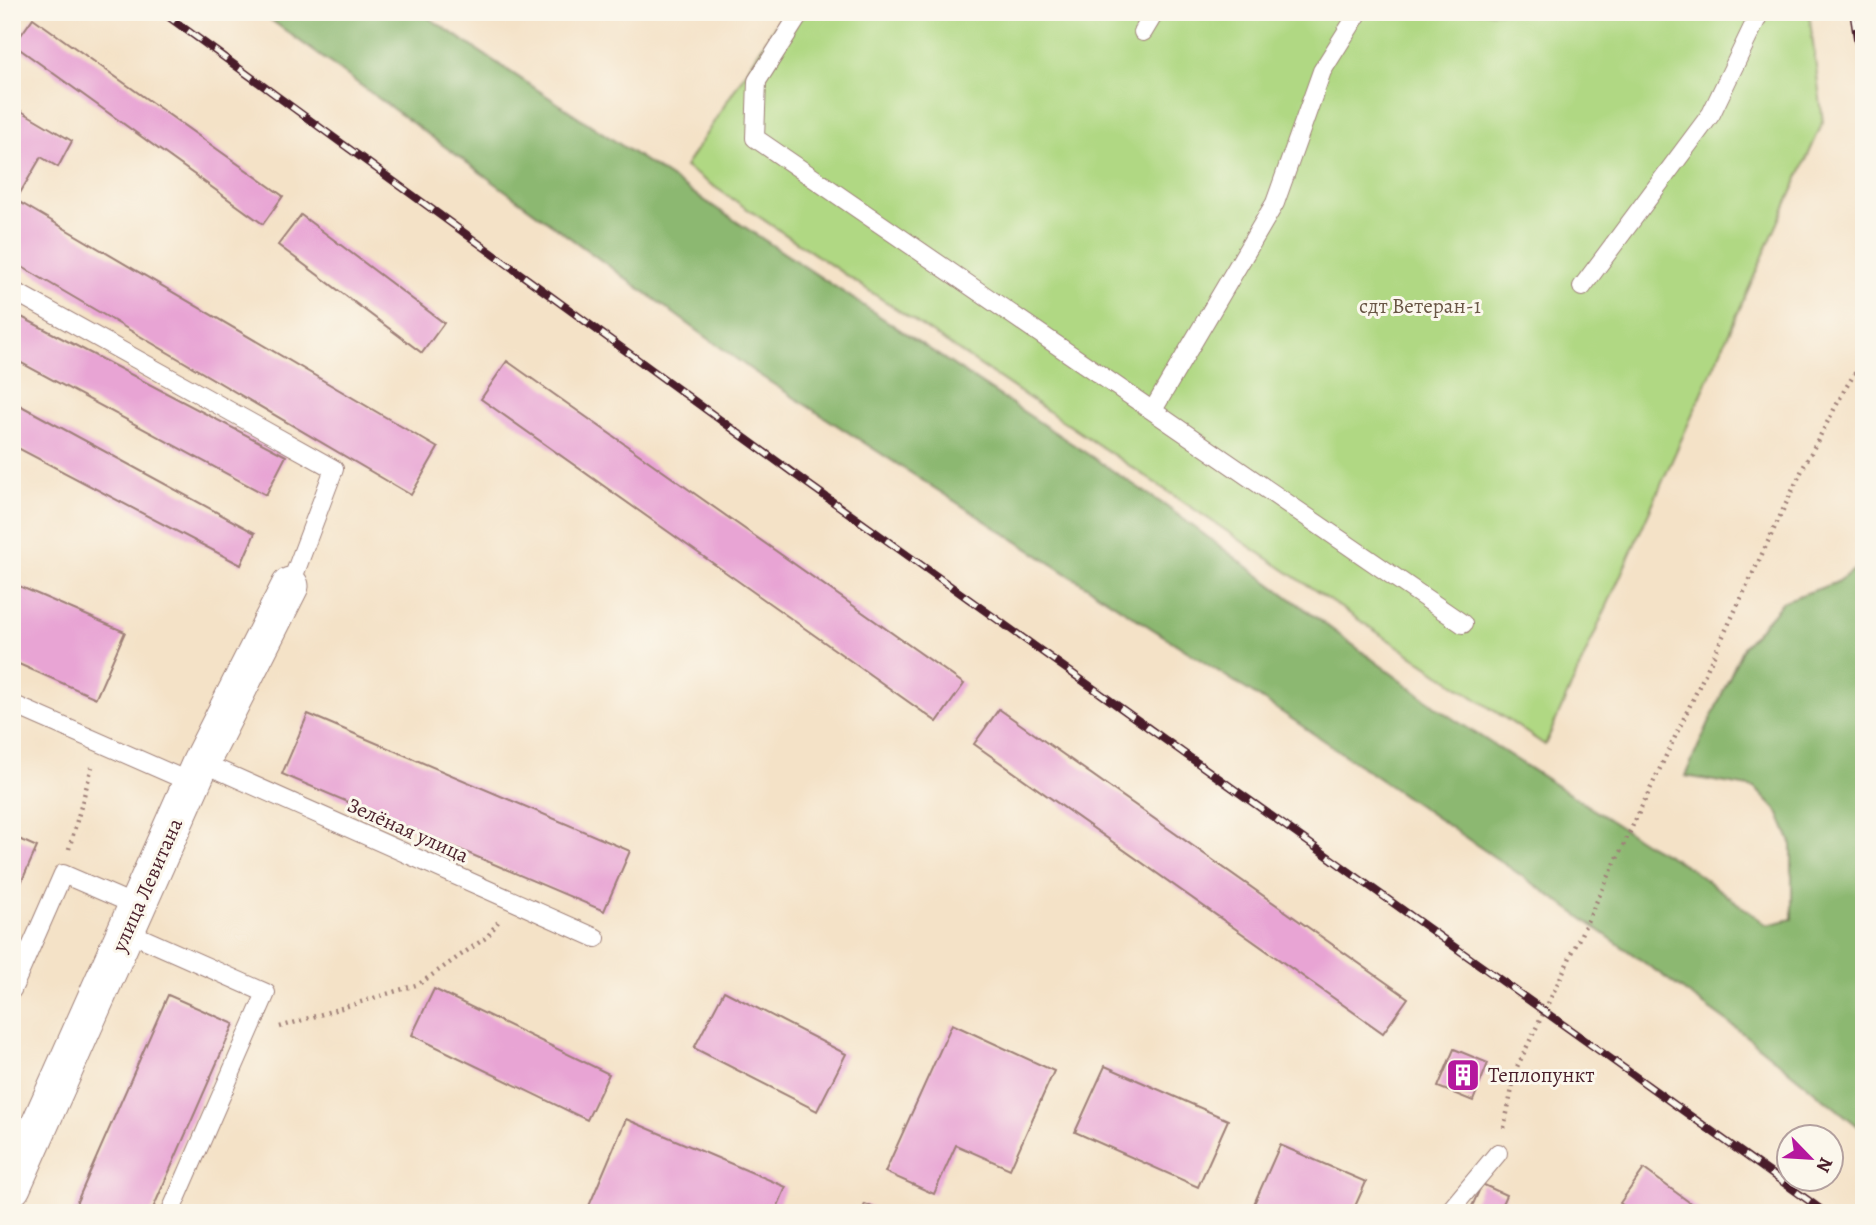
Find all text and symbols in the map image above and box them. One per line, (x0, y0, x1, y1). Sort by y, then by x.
park label: сдт Ветеран-1 (1359, 292, 1481, 320)
street label: Зелёная улица (343, 791, 473, 869)
street label: улица Левитана (105, 813, 189, 957)
building icon: Теплопункт (1444, 1056, 1482, 1094)
place label: Теплопункт (1488, 1061, 1595, 1089)
north arrow (1774, 1124, 1844, 1194)
text: N (1810, 1153, 1839, 1177)

